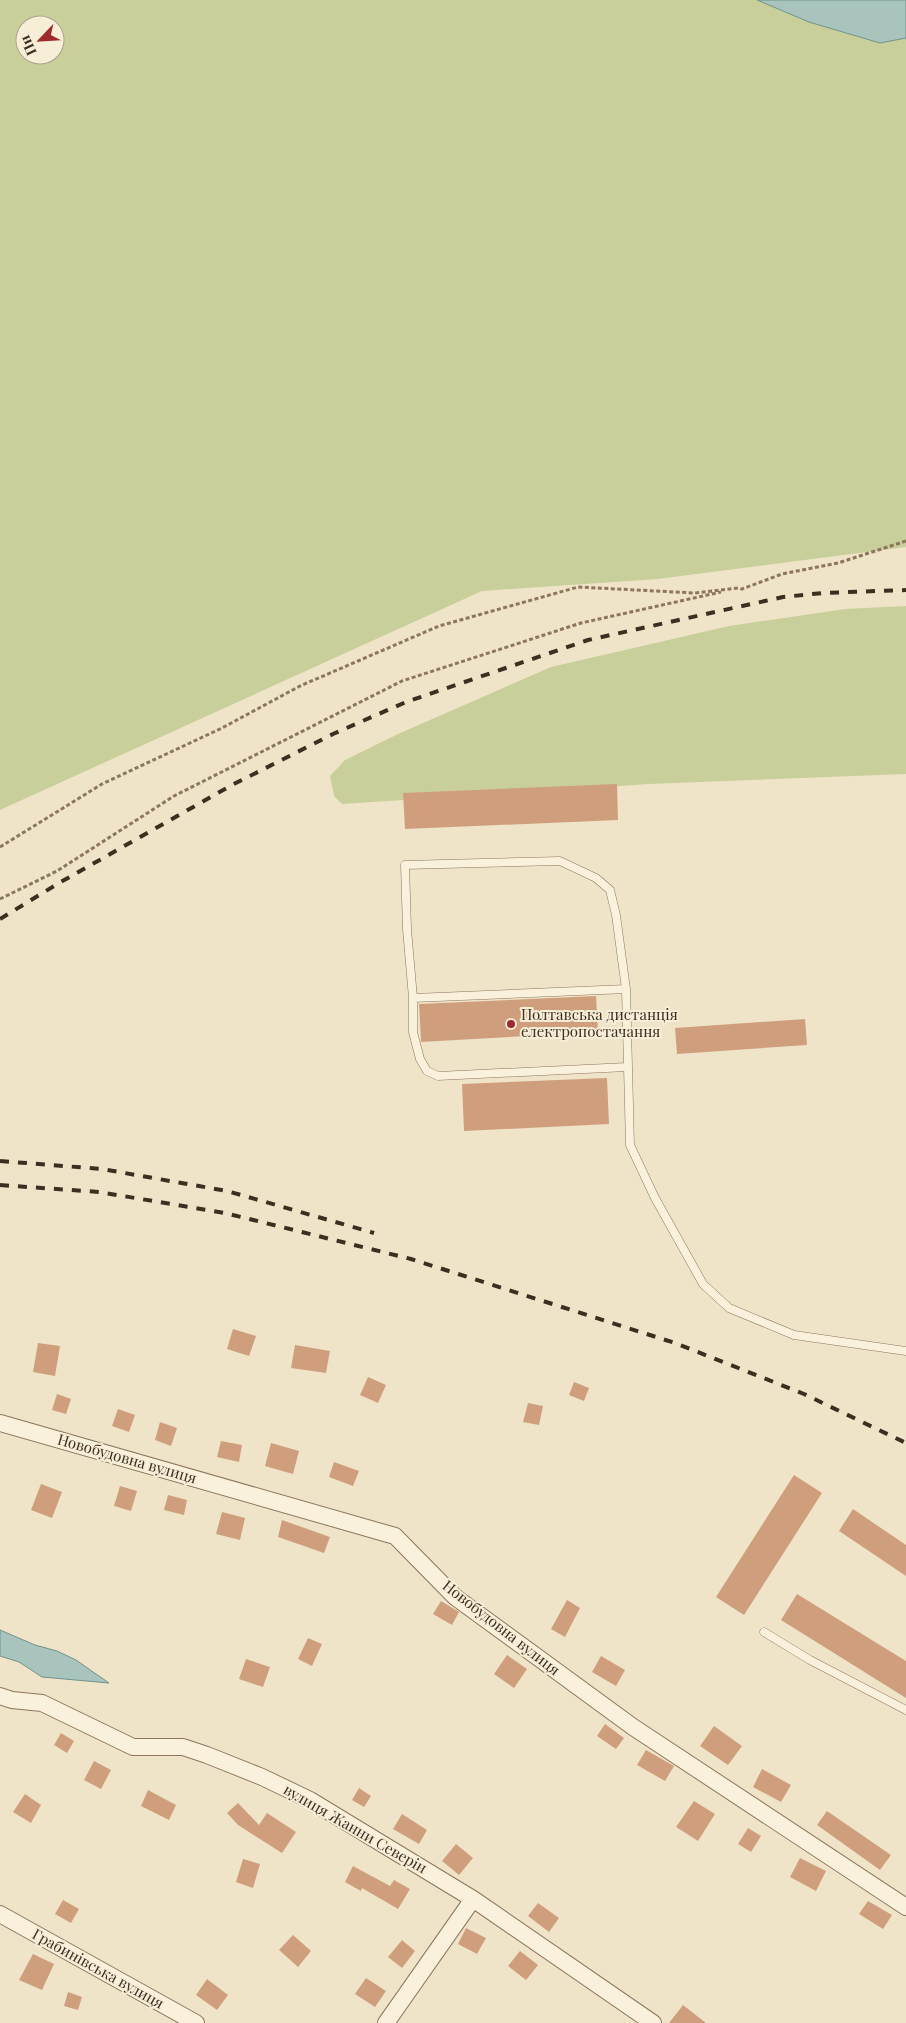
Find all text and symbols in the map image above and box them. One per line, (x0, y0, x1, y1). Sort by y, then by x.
north arrow (15, 15, 65, 65)
text: Пн (15, 33, 41, 59)
place label: Полтавська дистанція електропостачання (521, 1004, 678, 1041)
marker: Полтавська дистанція електропостачання (505, 1018, 517, 1030)
street label: Новобудовна вулиця (55, 1429, 199, 1487)
street label: Новобудовна вулиця (439, 1575, 564, 1679)
street label: вулиця Жанни Северін (280, 1779, 431, 1877)
street label: Грабинівська вулиця (29, 1924, 168, 2013)

